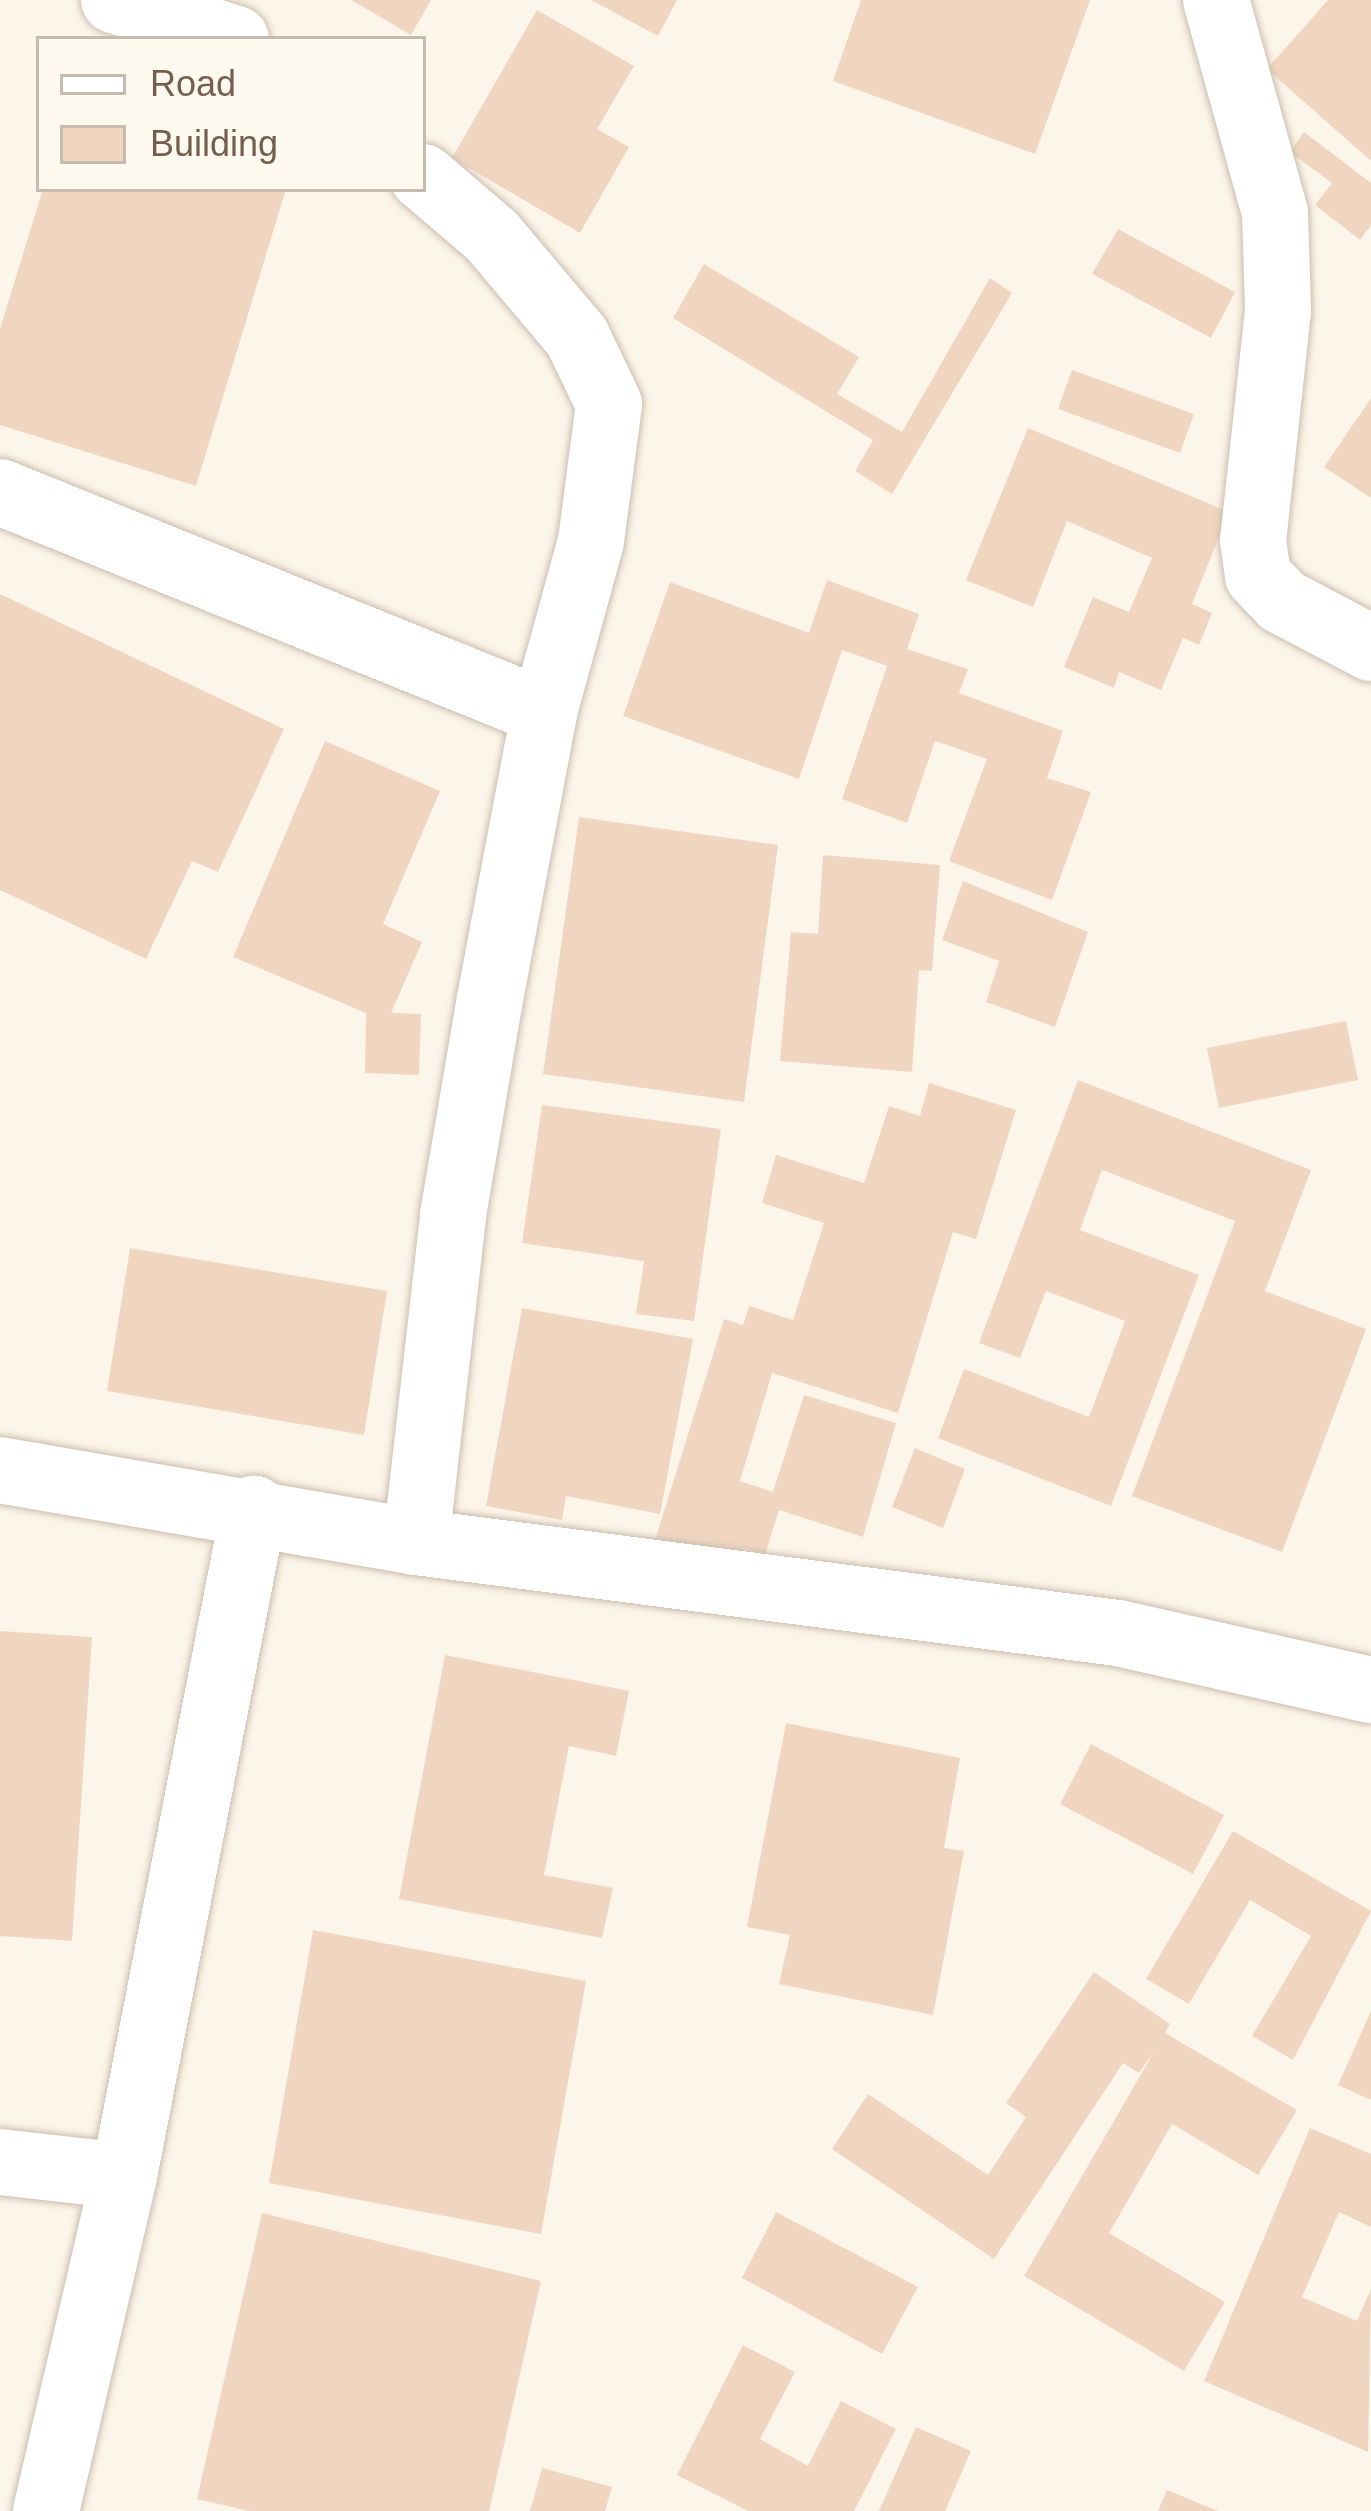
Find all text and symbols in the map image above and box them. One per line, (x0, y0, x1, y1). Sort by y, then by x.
legend (36, 36, 426, 192)
text: Road (150, 63, 236, 104)
text: Building (150, 123, 278, 164)

